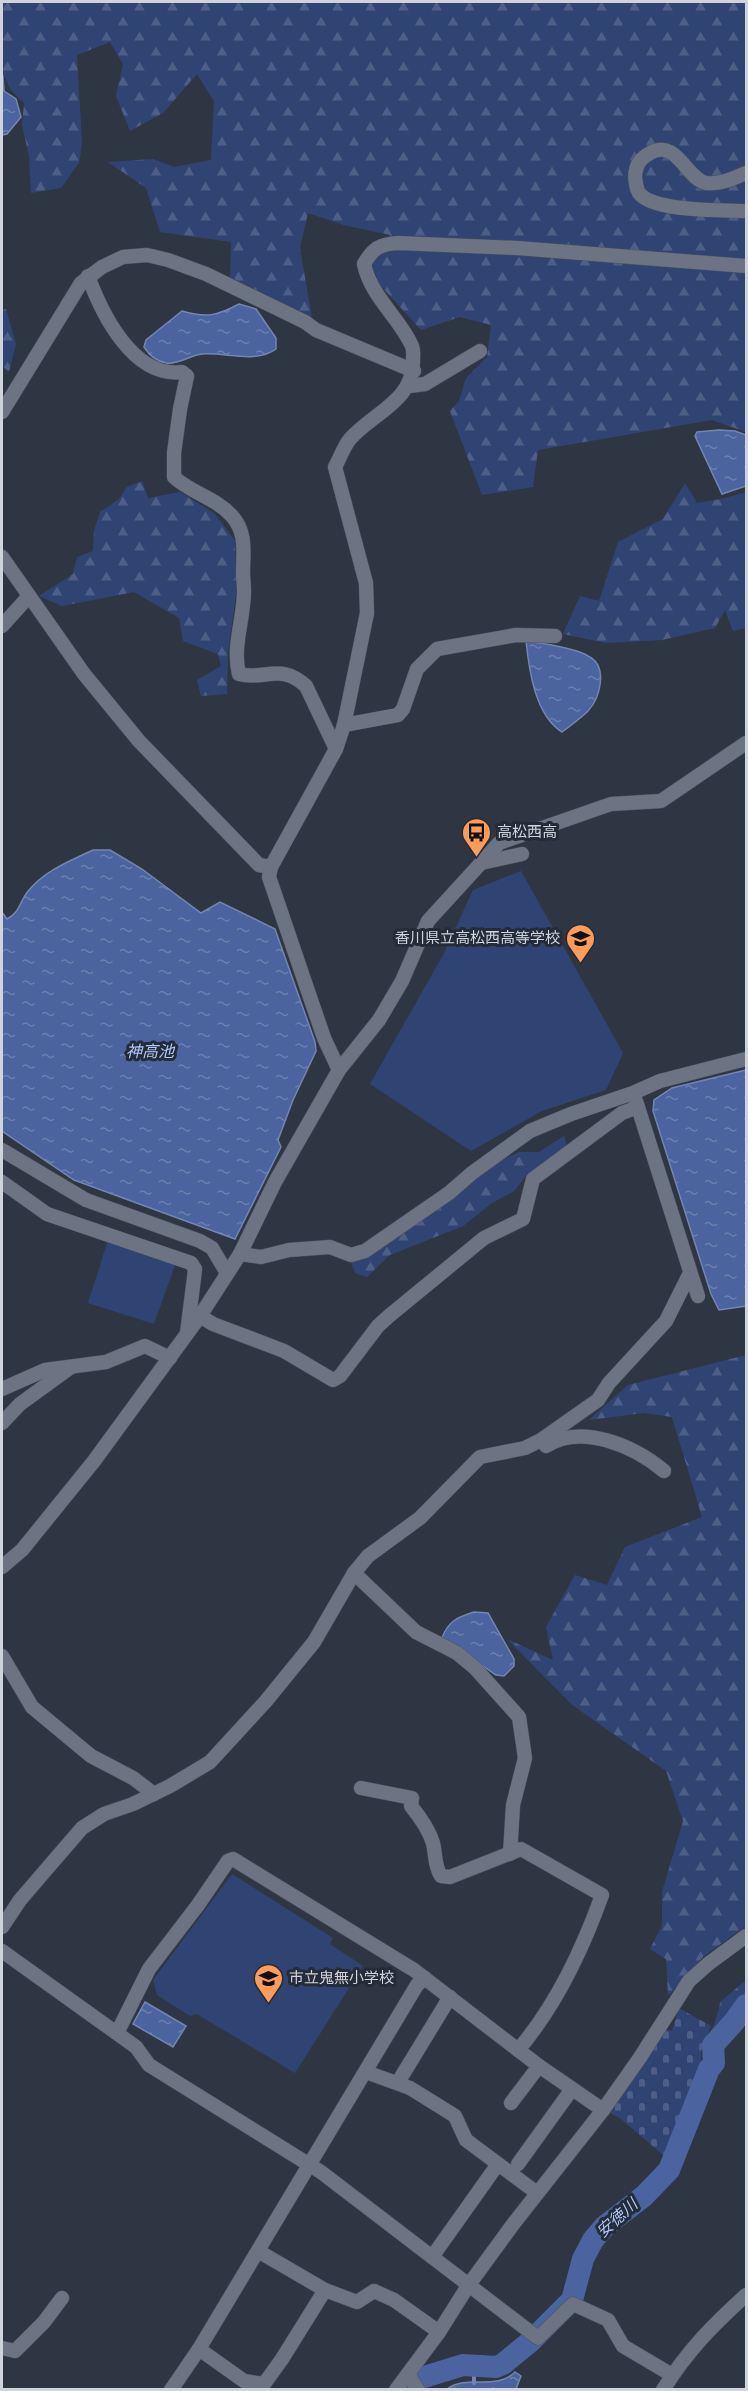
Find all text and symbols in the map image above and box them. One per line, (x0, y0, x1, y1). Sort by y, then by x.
bus stop icon: 高松西高 (460, 816, 492, 858)
place label: 高松西高 (497, 823, 557, 841)
school or university icon: 香川県立高松西高等学校 (565, 922, 597, 964)
place label: 香川県立高松西高等学校 (395, 929, 560, 947)
water label: 神高池 (126, 1042, 176, 1061)
school or university icon: 市立鬼無小学校 (252, 1962, 284, 2004)
place label: 市立鬼無小学校 (289, 1969, 394, 1987)
water label: 安徳川 (593, 2194, 643, 2241)

